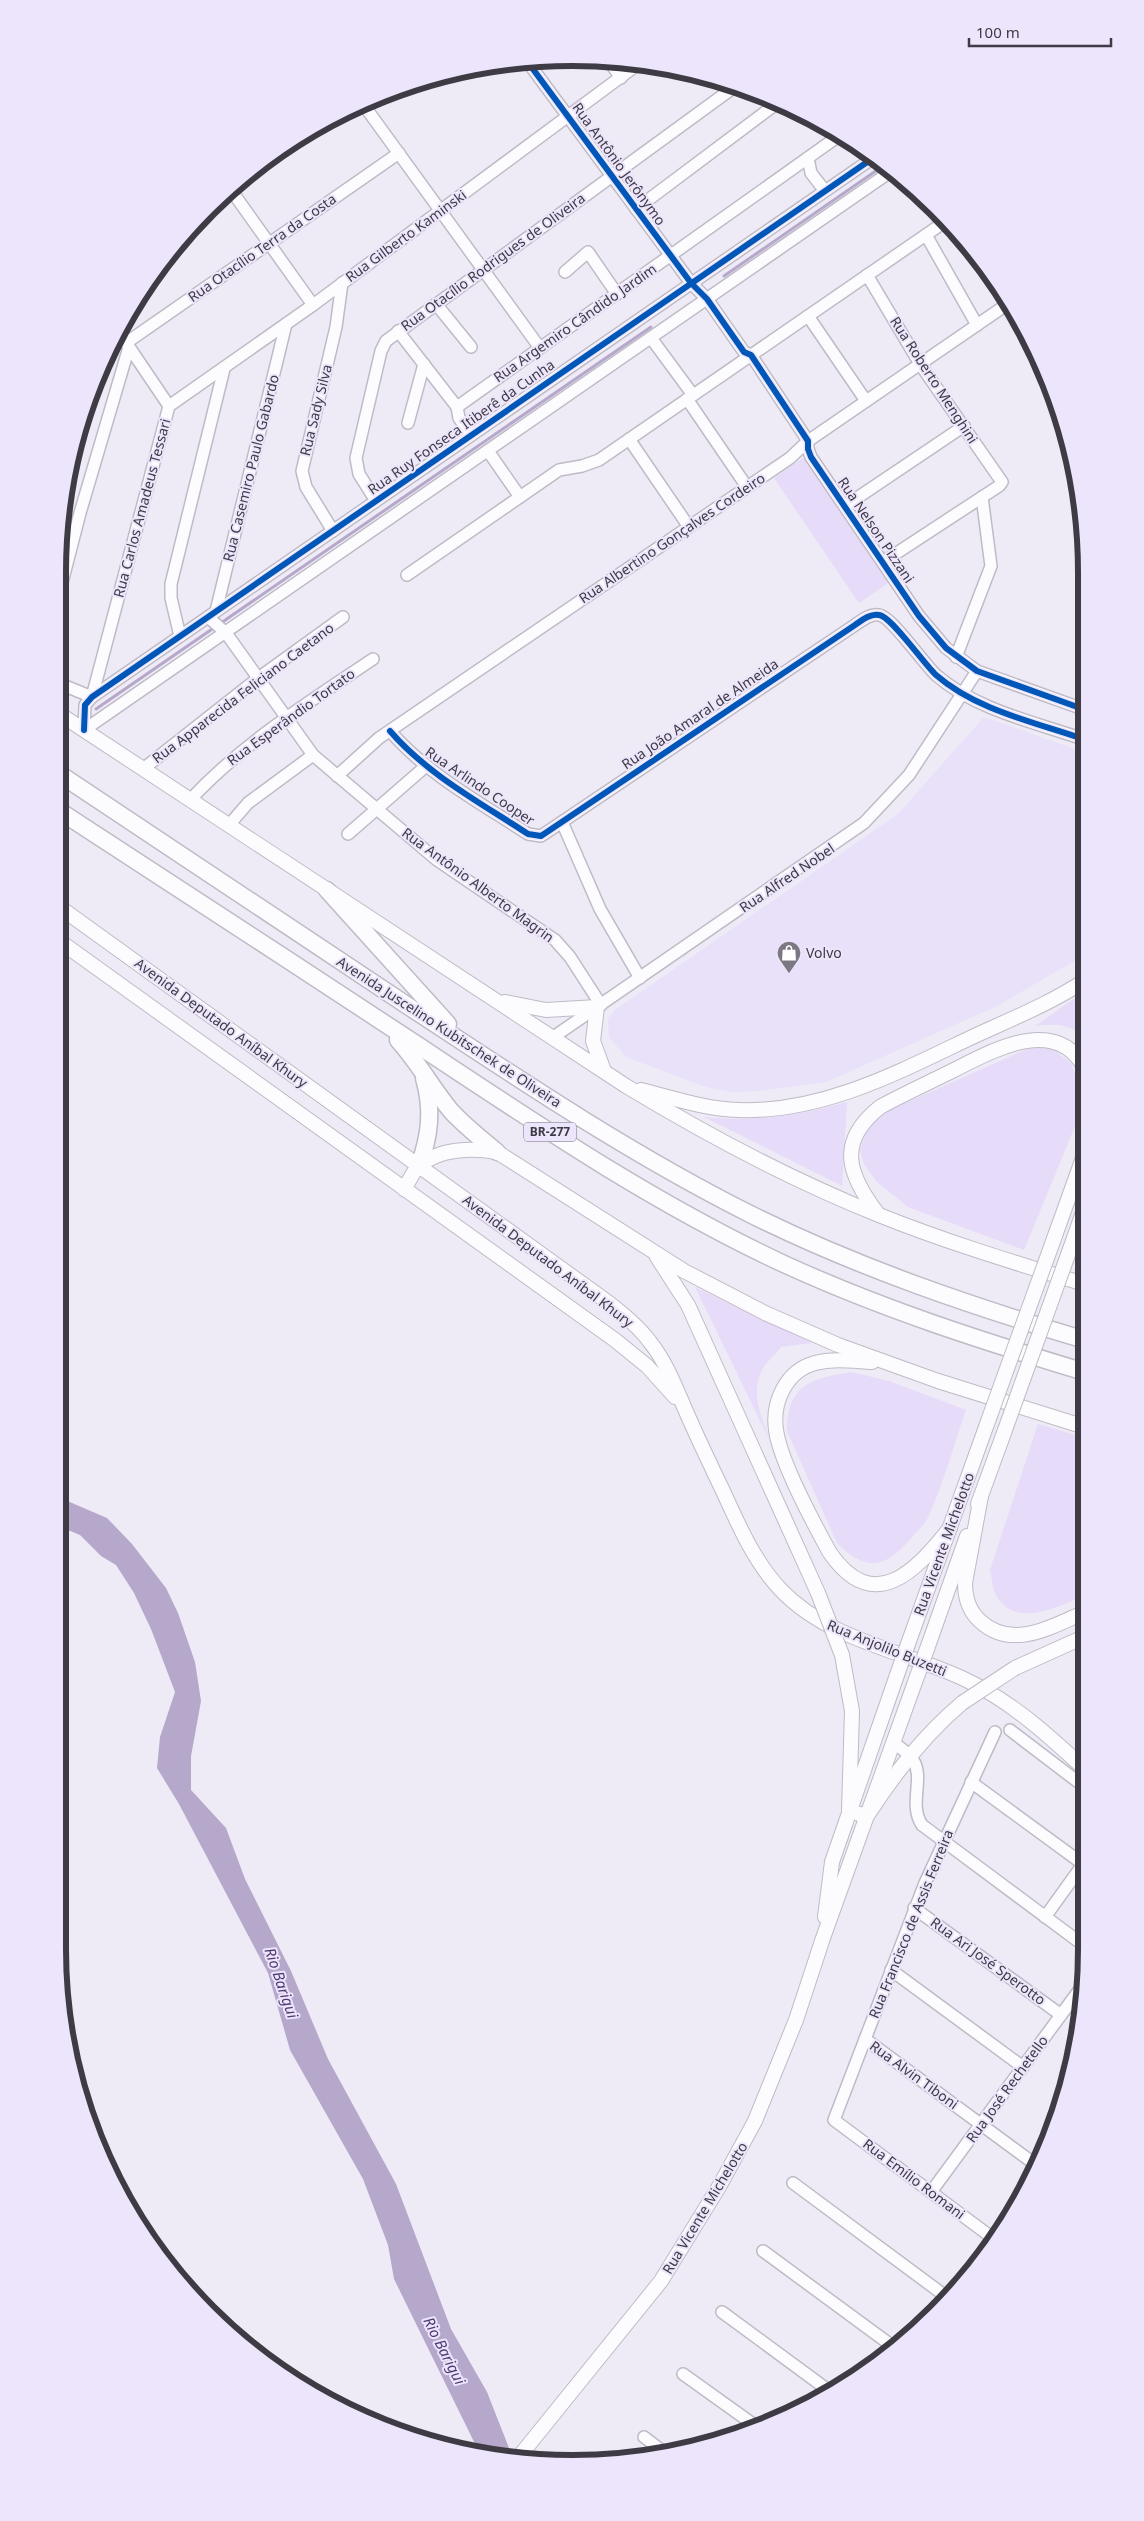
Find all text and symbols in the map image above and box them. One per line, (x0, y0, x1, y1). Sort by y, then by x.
scale bar (969, 15, 1112, 47)
text: 100 m (976, 22, 1020, 42)
street label: Rua Antônio Jerônymo (568, 98, 670, 229)
street label: Rua Gilberto Kaminski (341, 185, 470, 286)
street label: Rua Otacílio Rodrigues de Oliveira (397, 188, 589, 335)
street label: Rua Otacílio Terra da Costa (184, 189, 340, 306)
street label: Rua Argemiro Cândido Jardim (489, 259, 660, 386)
street label: Rua Roberto Menghini (886, 313, 983, 447)
street label: Rua Ruy Fonseca Itiberê da Cunha (364, 355, 558, 499)
street label: Rua Sady Silva (295, 362, 336, 458)
street label: Rua Casemiro Paulo Gabardo (218, 372, 283, 563)
street label: Rua Carlos Amadeus Tessari (108, 416, 175, 599)
street label: Rua Albertino Gonçalves Cordeiro (575, 468, 769, 607)
street label: Rua Nelson Pizzani (834, 473, 919, 586)
street label: Rua Apparecida Feliciano Caetano (148, 618, 337, 767)
street label: Rua João Amaral de Almeida (618, 654, 782, 773)
street label: Rua Esperândio Tortato (223, 664, 358, 769)
street label: Rua Arlindo Cooper (422, 742, 539, 829)
street label: Rua Antônio Alberto Magrin (398, 823, 558, 946)
street label: Rua Alfred Nobel (735, 839, 838, 917)
shop icon: Volvo (776, 940, 802, 974)
place label: Volvo (806, 943, 842, 962)
street label: Avenida Juscelino Kubitschek de Oliveira (333, 952, 565, 1111)
street label: Avenida Deputado Aníbal Khury (131, 953, 312, 1092)
road number: BR-277 (524, 1122, 576, 1142)
street label: Avenida Deputado Aníbal Khury (459, 1190, 638, 1332)
street label: Rua Vicente Michelotto (909, 1470, 978, 1618)
street label: Rua Anjolilo Buzetti (825, 1615, 950, 1680)
street label: Rua Francisco de Assis Ferreira (864, 1827, 957, 2021)
street label: Rua Ari José Sperotto (927, 1912, 1050, 2009)
water label: Rio Barigui (261, 1945, 304, 2022)
street label: Rua José Rechetello (961, 2031, 1052, 2146)
street label: Rua Alvin Tiboni (866, 2036, 962, 2113)
street label: Rua Emílio Romani (859, 2134, 969, 2223)
street label: Rua Vicente Michelotto (658, 2138, 752, 2277)
water label: Rio Barigui (419, 2313, 471, 2389)

